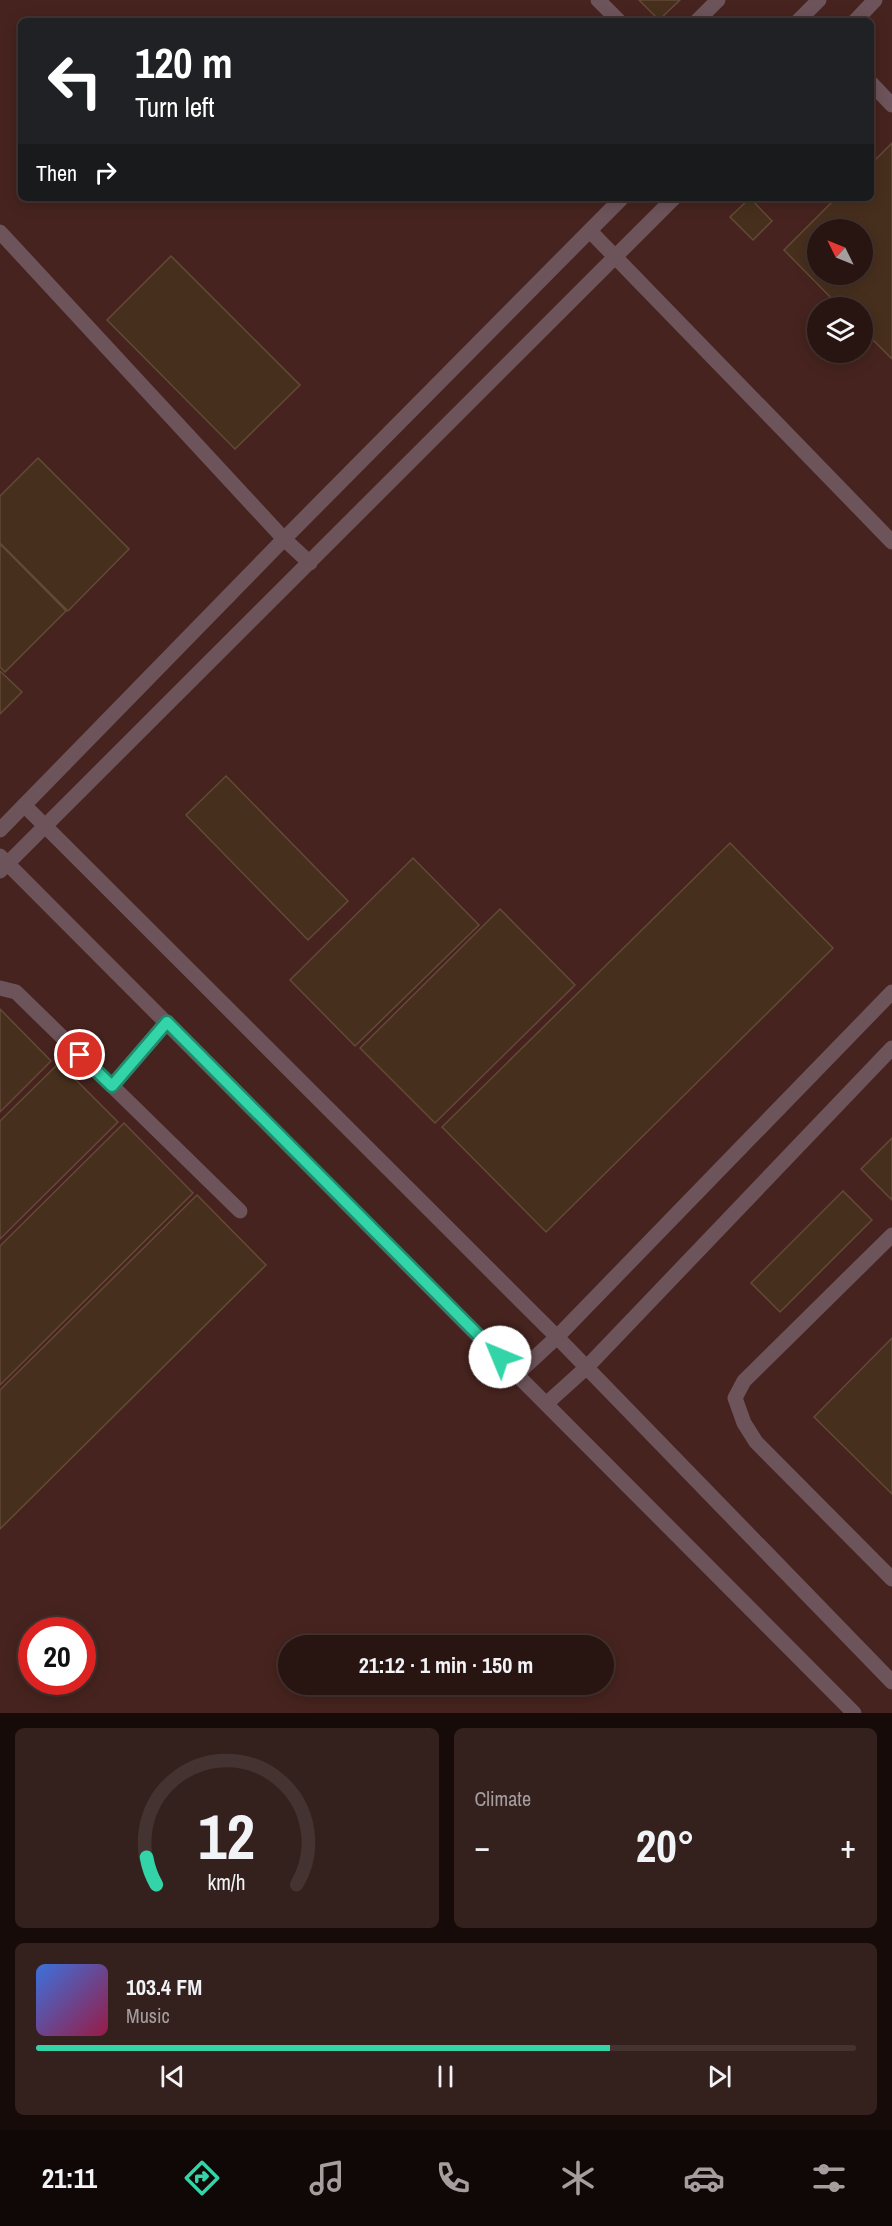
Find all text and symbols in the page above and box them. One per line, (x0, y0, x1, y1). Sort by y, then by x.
text: 120 m (135, 35, 233, 91)
icon: left (36, 42, 114, 120)
text: Turn left (135, 89, 214, 125)
icon: right (89, 156, 122, 189)
text: Then (36, 158, 77, 188)
north arrow (807, 219, 873, 285)
map controls (807, 219, 873, 363)
button: layers (807, 297, 873, 363)
pin (54, 1029, 105, 1080)
icon: arrive (63, 1038, 96, 1071)
position arrow (468, 1325, 532, 1389)
speed limit sign: 20 (18, 1617, 96, 1695)
text: 21:12 · 1 min · 150 m (359, 1650, 533, 1680)
text: Climate (475, 1785, 531, 1812)
text: 12 (198, 1794, 255, 1878)
text: 20° (636, 1815, 695, 1876)
text: − (475, 1824, 490, 1868)
text: + (840, 1824, 856, 1868)
text: km/h (208, 1868, 246, 1897)
text: 103.4 FM (126, 1972, 202, 2002)
text: Music (126, 2002, 170, 2029)
icon: previous (156, 2060, 189, 2093)
icon: pause (429, 2060, 462, 2093)
icon: next (703, 2060, 736, 2093)
icon: directions (181, 2157, 223, 2199)
icon: music (306, 2157, 348, 2199)
icon: phone (432, 2157, 474, 2199)
icon: climate (557, 2157, 599, 2199)
icon: car (683, 2157, 725, 2199)
icon: filters (808, 2157, 850, 2199)
text: 21:11 (42, 2160, 97, 2196)

